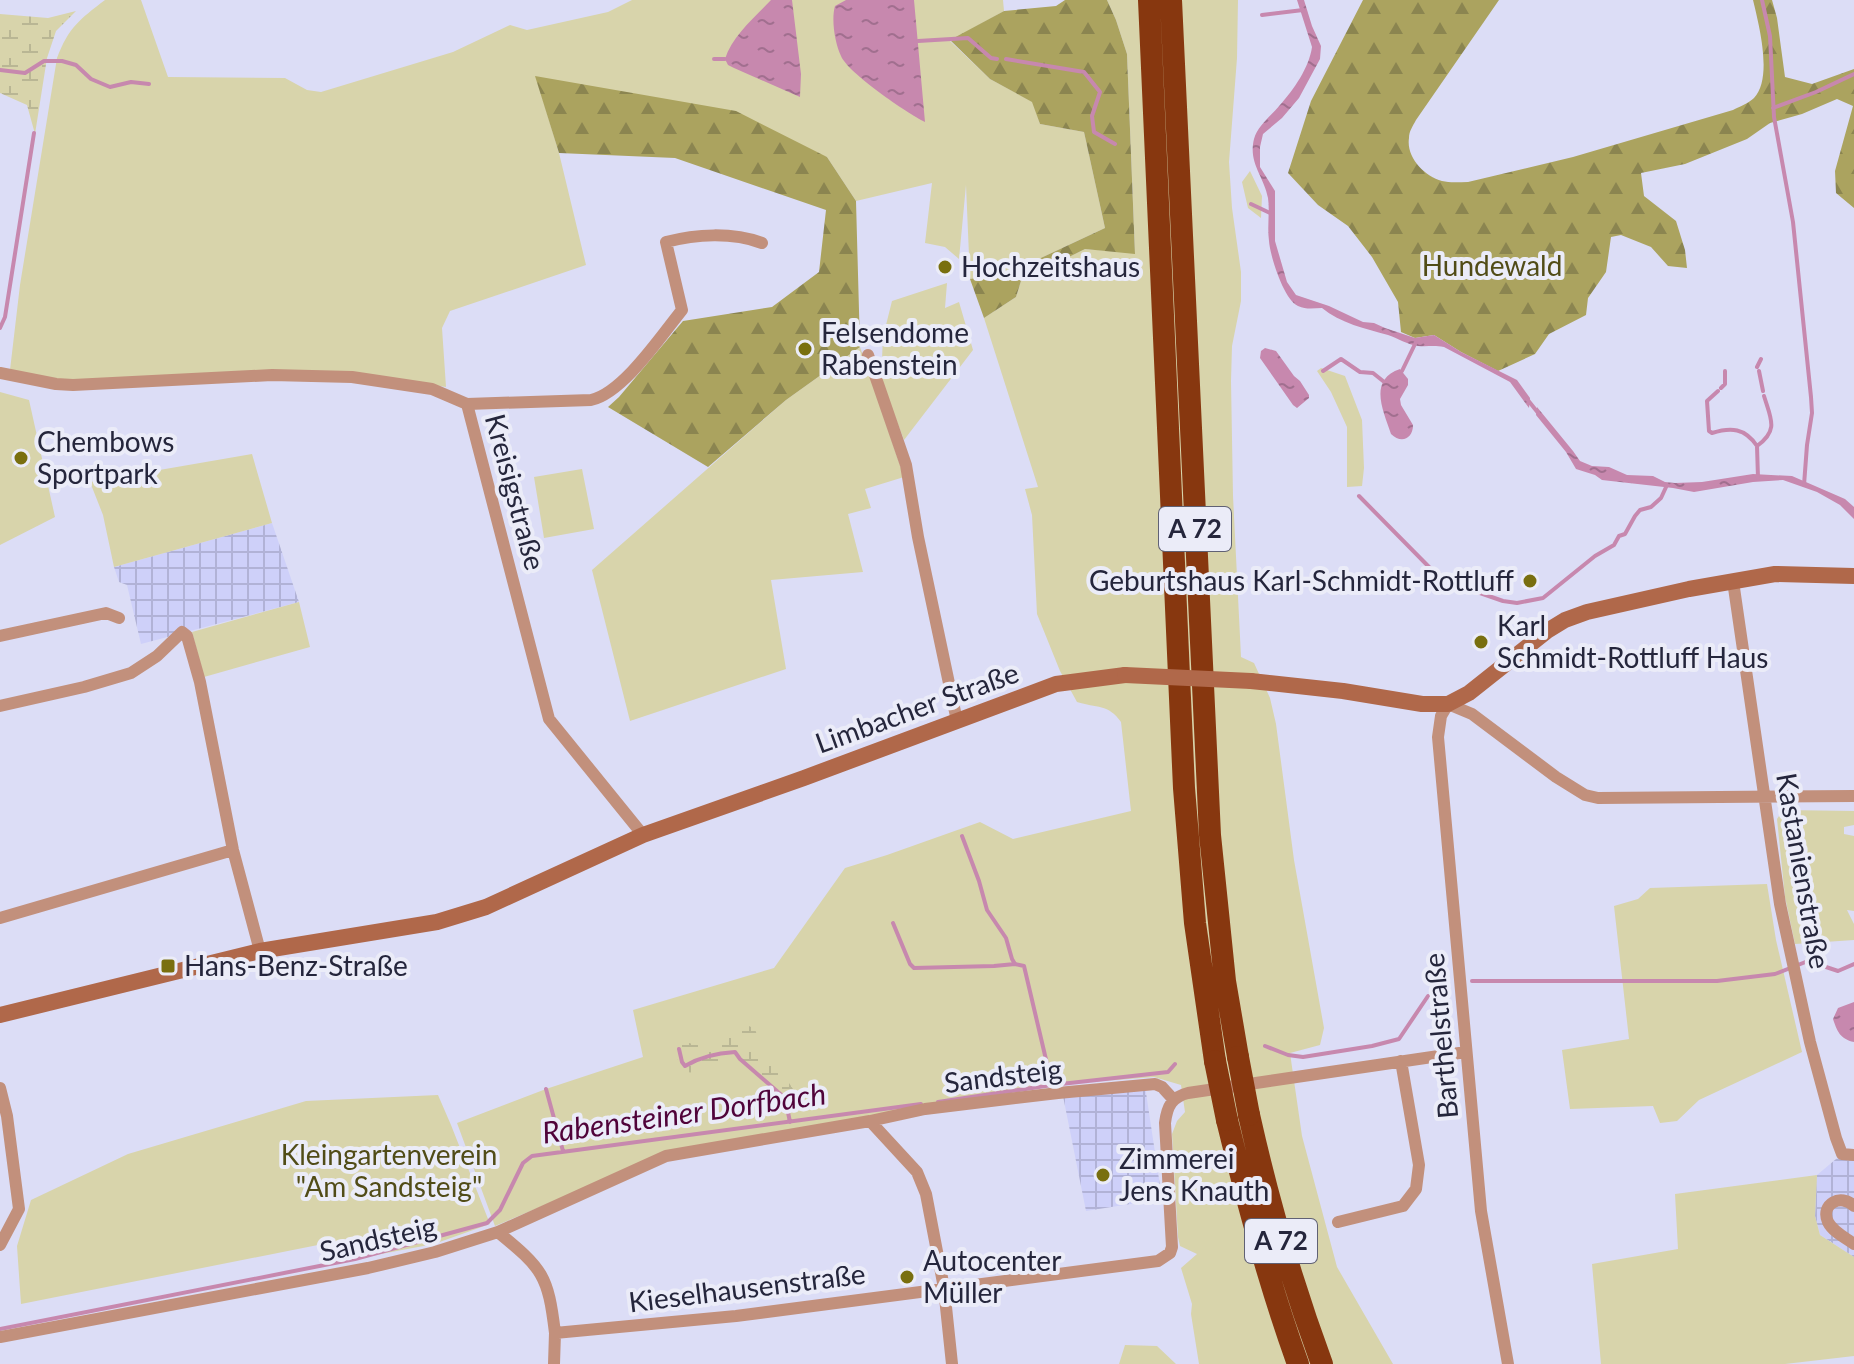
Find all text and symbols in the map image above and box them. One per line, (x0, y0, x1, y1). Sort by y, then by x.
park label: Hundewald (1422, 248, 1562, 282)
place label: Hochzeitshaus (961, 249, 1140, 283)
marker: Hochzeitshaus (936, 258, 954, 276)
place label: Felsendome Rabenstein (821, 315, 969, 381)
marker: Felsendome Rabenstein (796, 340, 814, 358)
street label: Kreisigstraße (479, 410, 553, 573)
place label: Chembows Sportpark (37, 424, 175, 490)
marker: Chembows Sportpark (12, 449, 30, 467)
road number: A 72 (1159, 507, 1231, 551)
place label: Geburtshaus Karl-Schmidt-Rottluff (1089, 563, 1514, 597)
marker: Geburtshaus Karl-Schmidt-Rottluff (1521, 572, 1539, 590)
place label: Karl Schmidt-Rottluff Haus (1497, 608, 1768, 674)
marker: Karl Schmidt-Rottluff Haus (1472, 633, 1490, 651)
street label: Limbacher Straße (810, 655, 1023, 760)
street label: Kastanienstraße (1770, 770, 1838, 971)
place label: Hans-Benz-Straße (184, 948, 408, 982)
street label: Barthelstraße (1416, 952, 1464, 1120)
marker: Hans-Benz-Straße (159, 957, 177, 975)
street label: Sandsteig (942, 1051, 1064, 1099)
water label: Rabensteiner Dorfbach (539, 1074, 828, 1150)
park label: Kleingartenverein "Am Sandsteig" (281, 1137, 497, 1203)
place label: Zimmerei Jens Knauth (1119, 1141, 1269, 1207)
marker: Zimmerei Jens Knauth (1094, 1166, 1112, 1184)
street label: Sandsteig (316, 1208, 439, 1268)
road number: A 72 (1245, 1219, 1317, 1263)
place label: Autocenter Müller (923, 1243, 1061, 1309)
street label: Kieselhausenstraße (627, 1256, 867, 1318)
marker: Autocenter Müller (898, 1268, 916, 1286)

